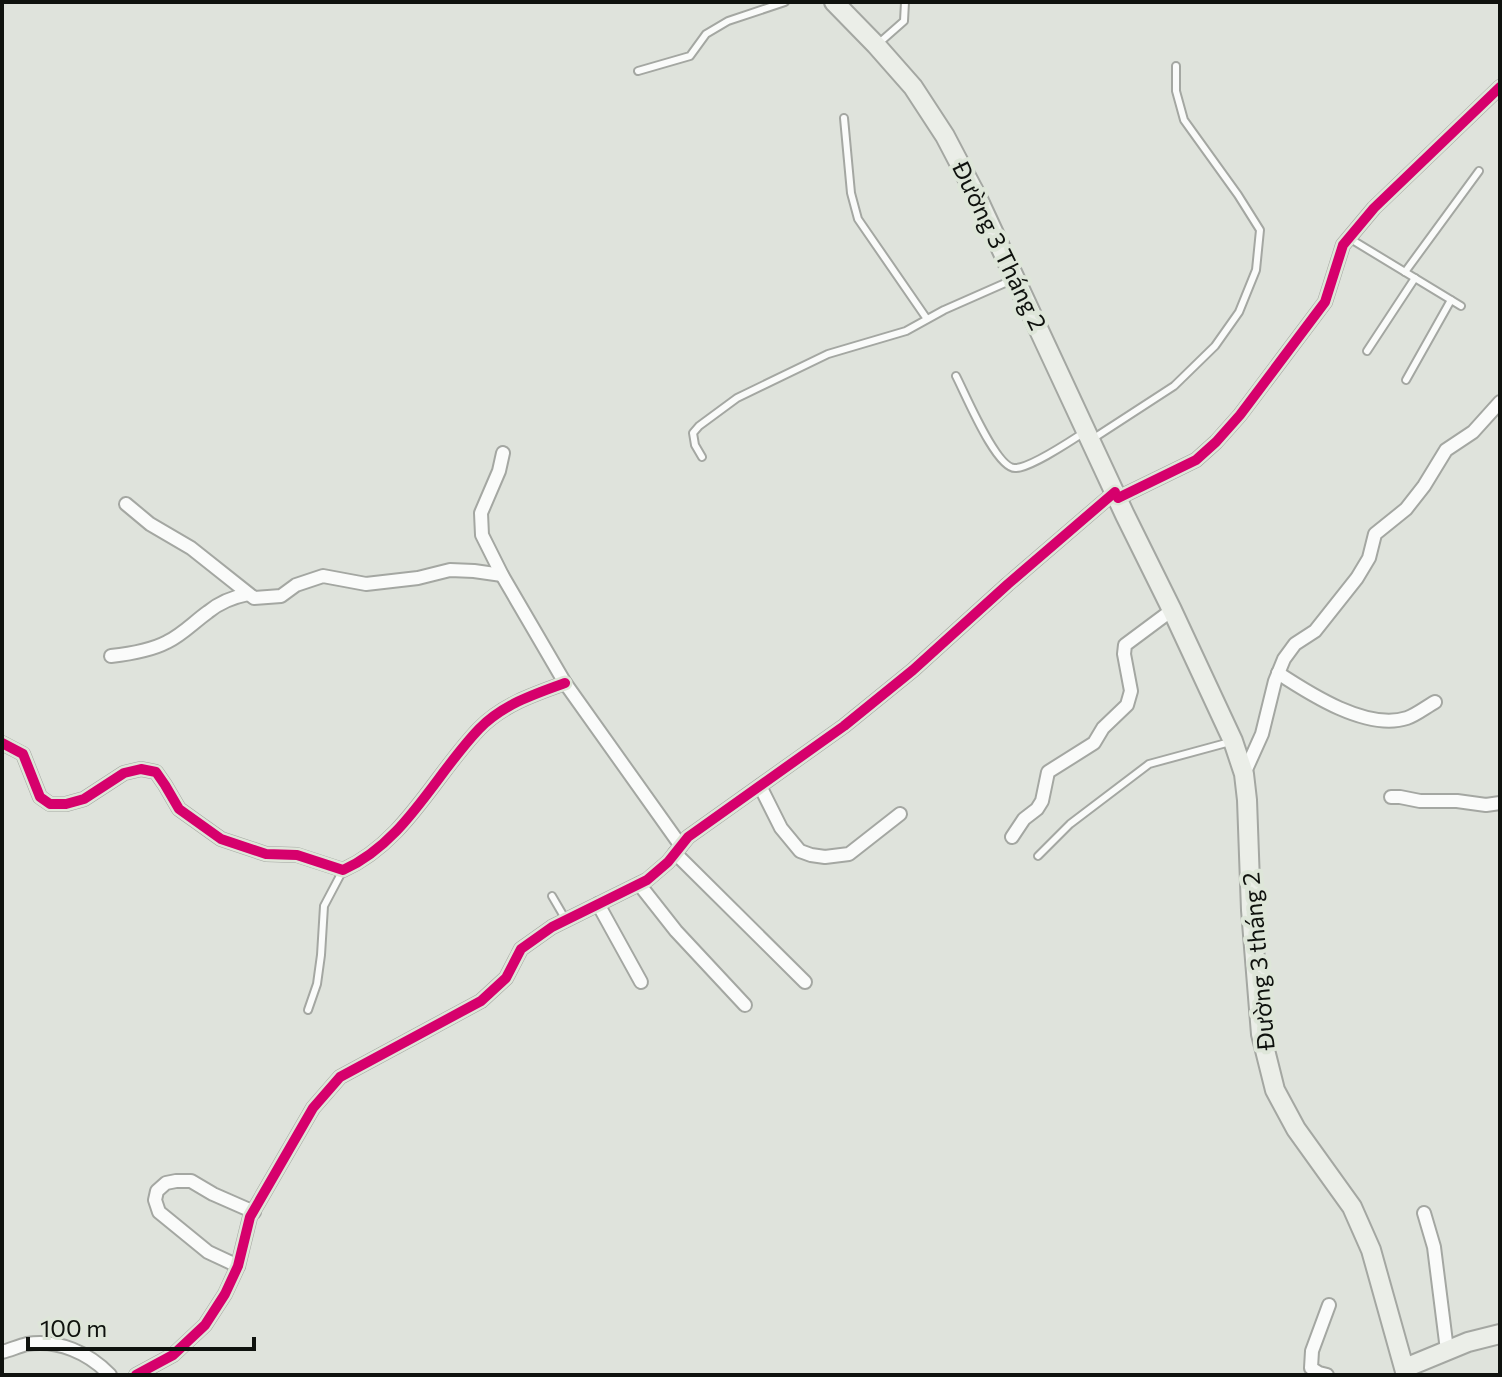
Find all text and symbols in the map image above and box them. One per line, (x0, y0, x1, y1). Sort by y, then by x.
street label: Đường 3 Tháng 2 (947, 155, 1054, 334)
street label: Đường 3 tháng 2 (1235, 871, 1280, 1052)
scale bar (28, 1301, 254, 1351)
text: 100 m (40, 1313, 107, 1342)

